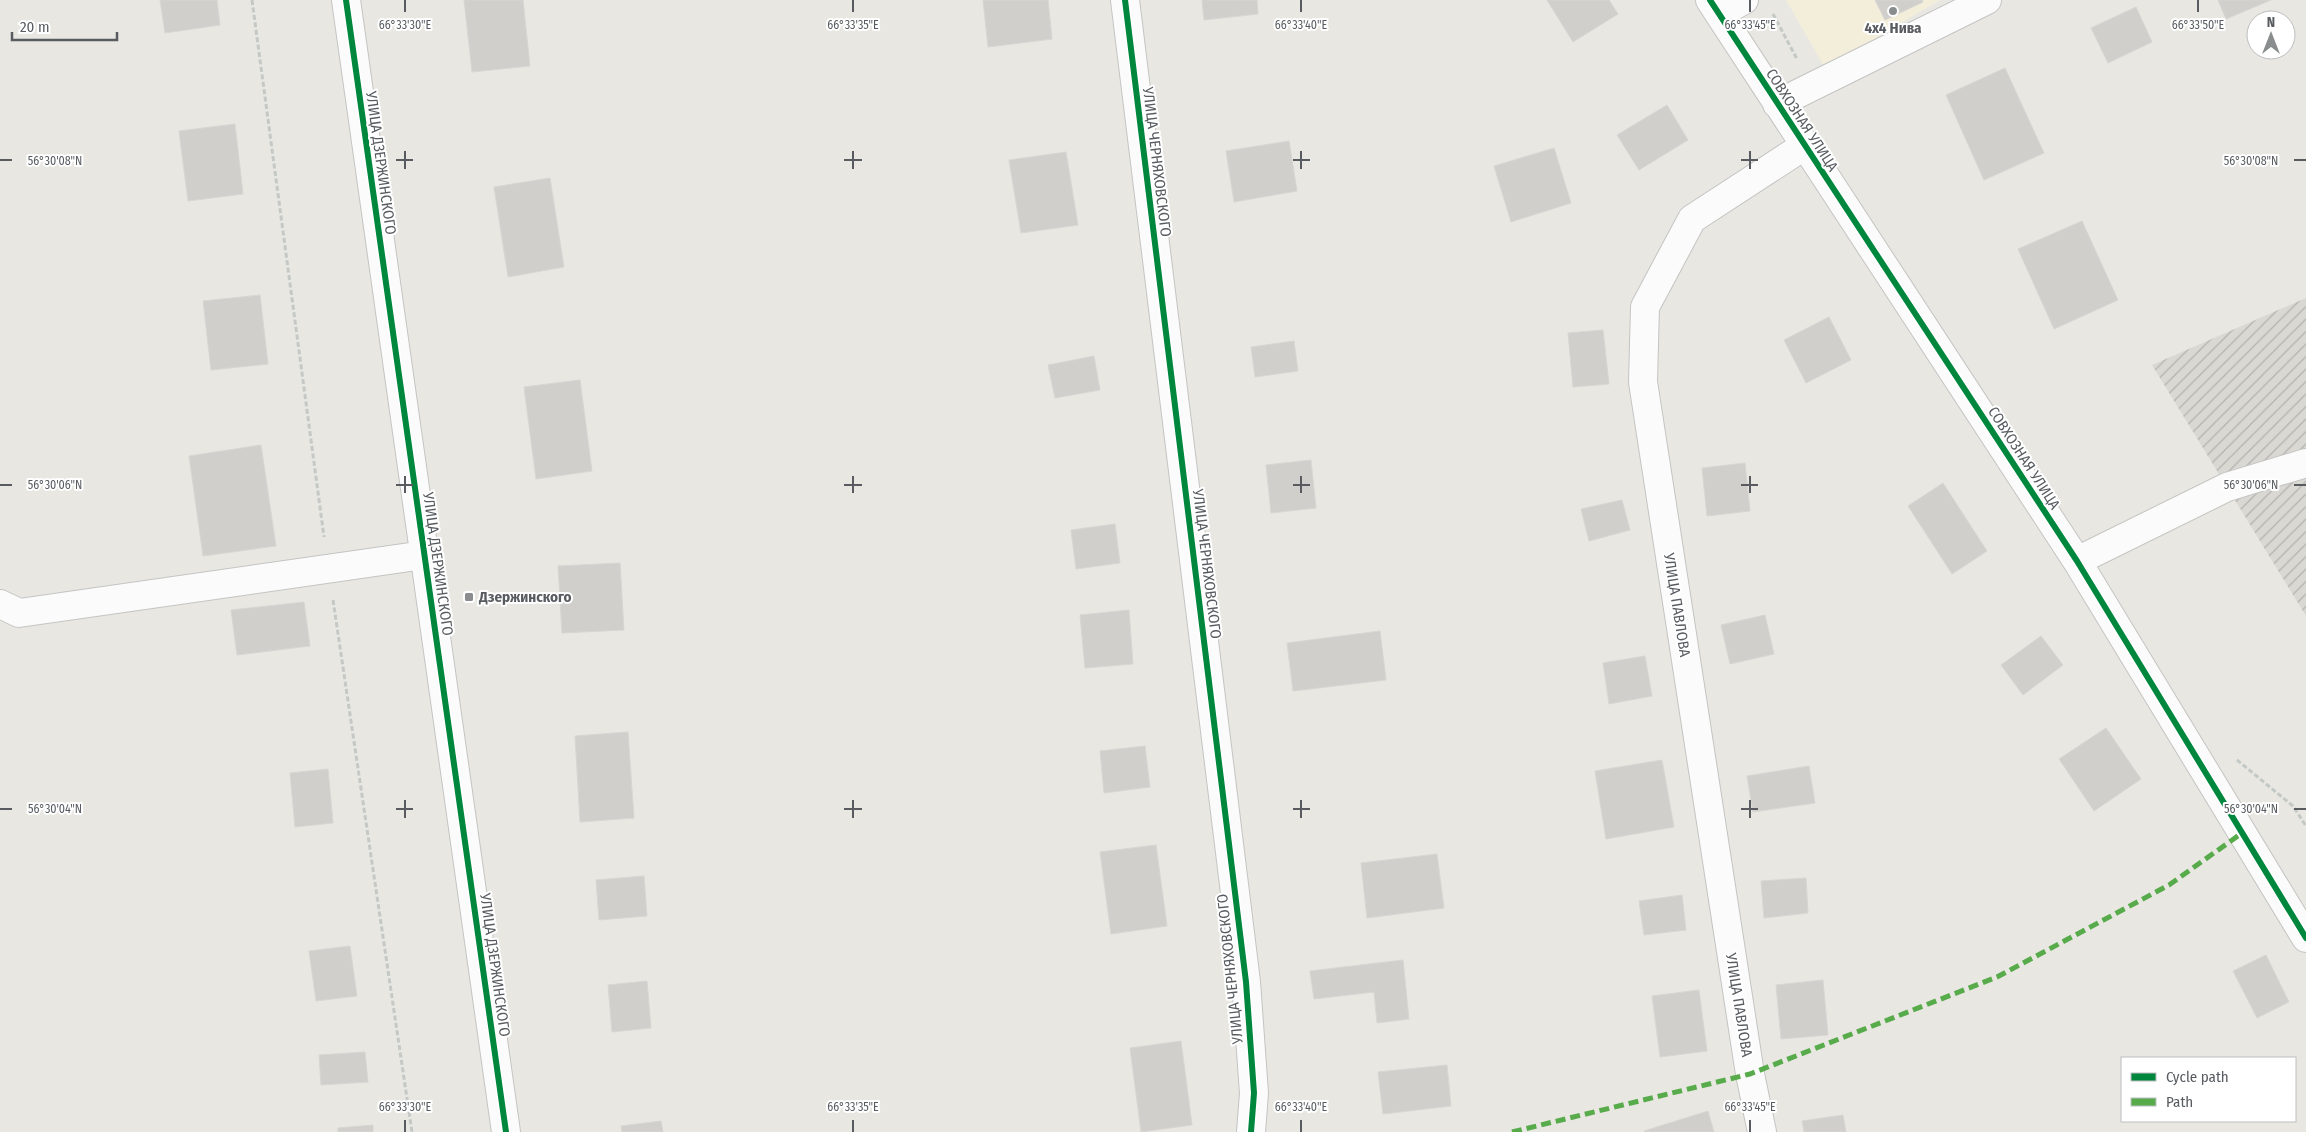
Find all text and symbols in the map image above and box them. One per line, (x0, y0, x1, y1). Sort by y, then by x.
marker: 4x4 Нива (1887, 5, 1899, 17)
scale bar (12, 10, 118, 42)
north arrow (2246, 10, 2296, 60)
text: N (2267, 14, 2275, 31)
text: 20 m (20, 18, 50, 36)
text: 66°33'30"E (379, 18, 432, 32)
text: 66°33'35"E (827, 18, 879, 32)
text: 66°33'40"E (1275, 18, 1328, 32)
text: 66°33'45"E (1724, 18, 1776, 32)
text: 66°33'50"E (2172, 18, 2225, 32)
place label: 4x4 Нива (1864, 19, 1922, 37)
street label: СОВХОЗНАЯ УЛИЦА (1762, 65, 1842, 175)
street label: УЛИЦА ЧЕРНЯХОВСКОГО (1139, 85, 1175, 238)
street label: УЛИЦА ДЗЕРЖИНСКОГО (362, 89, 400, 236)
text: 56°30'08"N (28, 154, 82, 168)
text: 56°30'08"N (2224, 154, 2278, 168)
street label: СОВХОЗНАЯ УЛИЦА (1984, 403, 2064, 513)
text: 56°30'06"N (28, 478, 82, 492)
text: 56°30'06"N (2224, 478, 2278, 492)
street label: УЛИЦА ЧЕРНЯХОВСКОГО (1189, 487, 1225, 640)
street label: УЛИЦА ДЗЕРЖИНСКОГО (419, 490, 457, 637)
street label: УЛИЦА ПАВЛОВА (1660, 551, 1694, 658)
place label: Дзержинского (478, 588, 572, 606)
marker: Дзержинского (463, 591, 475, 603)
text: 56°30'04"N (28, 802, 82, 816)
text: 56°30'04"N (2224, 802, 2278, 816)
street label: УЛИЦА ДЗЕРЖИНСКОГО (476, 891, 514, 1038)
street label: УЛИЦА ЧЕРНЯХОВСКОГО (1213, 893, 1247, 1046)
street label: УЛИЦА ПАВЛОВА (1722, 951, 1756, 1058)
legend (2121, 1057, 2296, 1122)
text: Cycle path (2166, 1068, 2229, 1086)
text: Path (2166, 1093, 2193, 1111)
text: 66°33'30"E (379, 1100, 432, 1114)
text: 66°33'35"E (827, 1100, 879, 1114)
text: 66°33'40"E (1275, 1100, 1328, 1114)
text: 66°33'45"E (1724, 1100, 1776, 1114)

